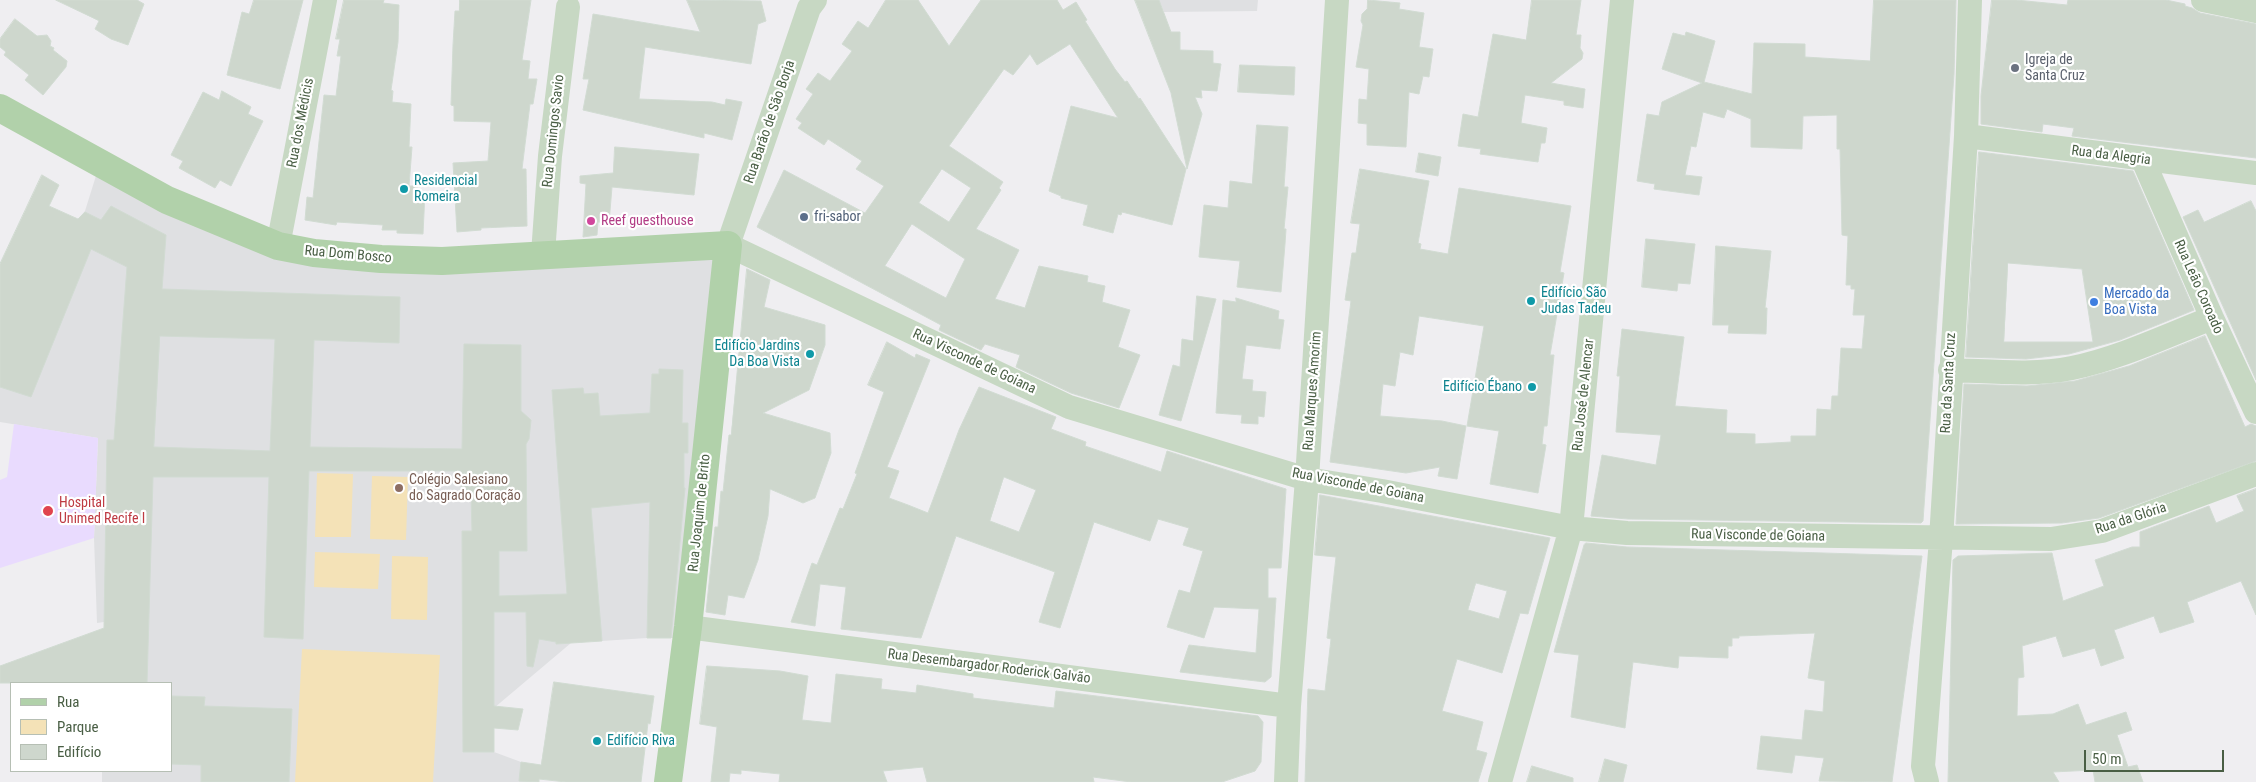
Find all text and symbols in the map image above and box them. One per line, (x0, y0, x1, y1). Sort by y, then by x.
place label: Igreja de Santa Cruz (2025, 52, 2085, 84)
street label: Rua Barão de São Borja (741, 58, 799, 186)
marker: Igreja de Santa Cruz (2009, 62, 2021, 74)
street label: Rua Domingos Savio (540, 74, 568, 188)
street label: Rua dos Médicis (284, 77, 318, 169)
street label: Rua da Alegria (2070, 143, 2152, 169)
place label: Residencial Romeira (414, 173, 477, 206)
marker: Residencial Romeira (398, 183, 410, 195)
place label: fri-sabor (814, 209, 861, 225)
marker: fri-sabor (798, 211, 810, 223)
place label: Reef guesthouse (601, 213, 693, 229)
marker: Reef guesthouse (585, 215, 597, 227)
street label: Rua Leão Coroado (2170, 237, 2226, 337)
street label: Rua Dom Bosco (304, 243, 392, 267)
place label: Edifício São Judas Tadeu (1541, 285, 1611, 318)
place label: Mercado da Boa Vista (2104, 286, 2169, 318)
marker: Edifício São Judas Tadeu (1525, 295, 1537, 307)
marker: Mercado da Boa Vista (2088, 296, 2100, 308)
street label: Rua Visconde de Goiana (910, 326, 1038, 398)
street label: Rua Marques Amorim (1300, 331, 1326, 451)
street label: Rua da Santa Cruz (1938, 332, 1960, 434)
place label: Edifício Jardins Da Boa Vista (714, 338, 800, 371)
street label: Rua José de Alencar (1570, 338, 1598, 452)
marker: Edifício Jardins Da Boa Vista (804, 348, 816, 360)
place label: Edifício Ébano (1443, 379, 1522, 395)
marker: Edifício Ébano (1526, 381, 1538, 393)
street label: Rua Joaquim de Brito (685, 453, 715, 573)
street label: Rua Visconde de Goiana (1291, 465, 1425, 507)
place label: Colégio Salesiano do Sagrado Coração (409, 472, 521, 504)
marker: Colégio Salesiano do Sagrado Coração (393, 482, 405, 494)
place label: Hospital Unimed Recife I (59, 495, 145, 528)
street label: Rua da Glória (2093, 500, 2169, 538)
marker: Hospital Unimed Recife I (41, 504, 55, 518)
street label: Rua Visconde de Goiana (1691, 526, 1825, 546)
street label: Rua Desembargador Roderick Galvão (887, 646, 1091, 688)
legend (10, 682, 172, 772)
text: Rua (57, 693, 79, 711)
text: Parque (57, 718, 99, 736)
place label: Edifício Riva (607, 733, 675, 749)
marker: Edifício Riva (591, 735, 603, 747)
scale bar (2086, 740, 2226, 772)
text: Edifício (57, 743, 101, 761)
text: 50 m (2092, 750, 2122, 768)

